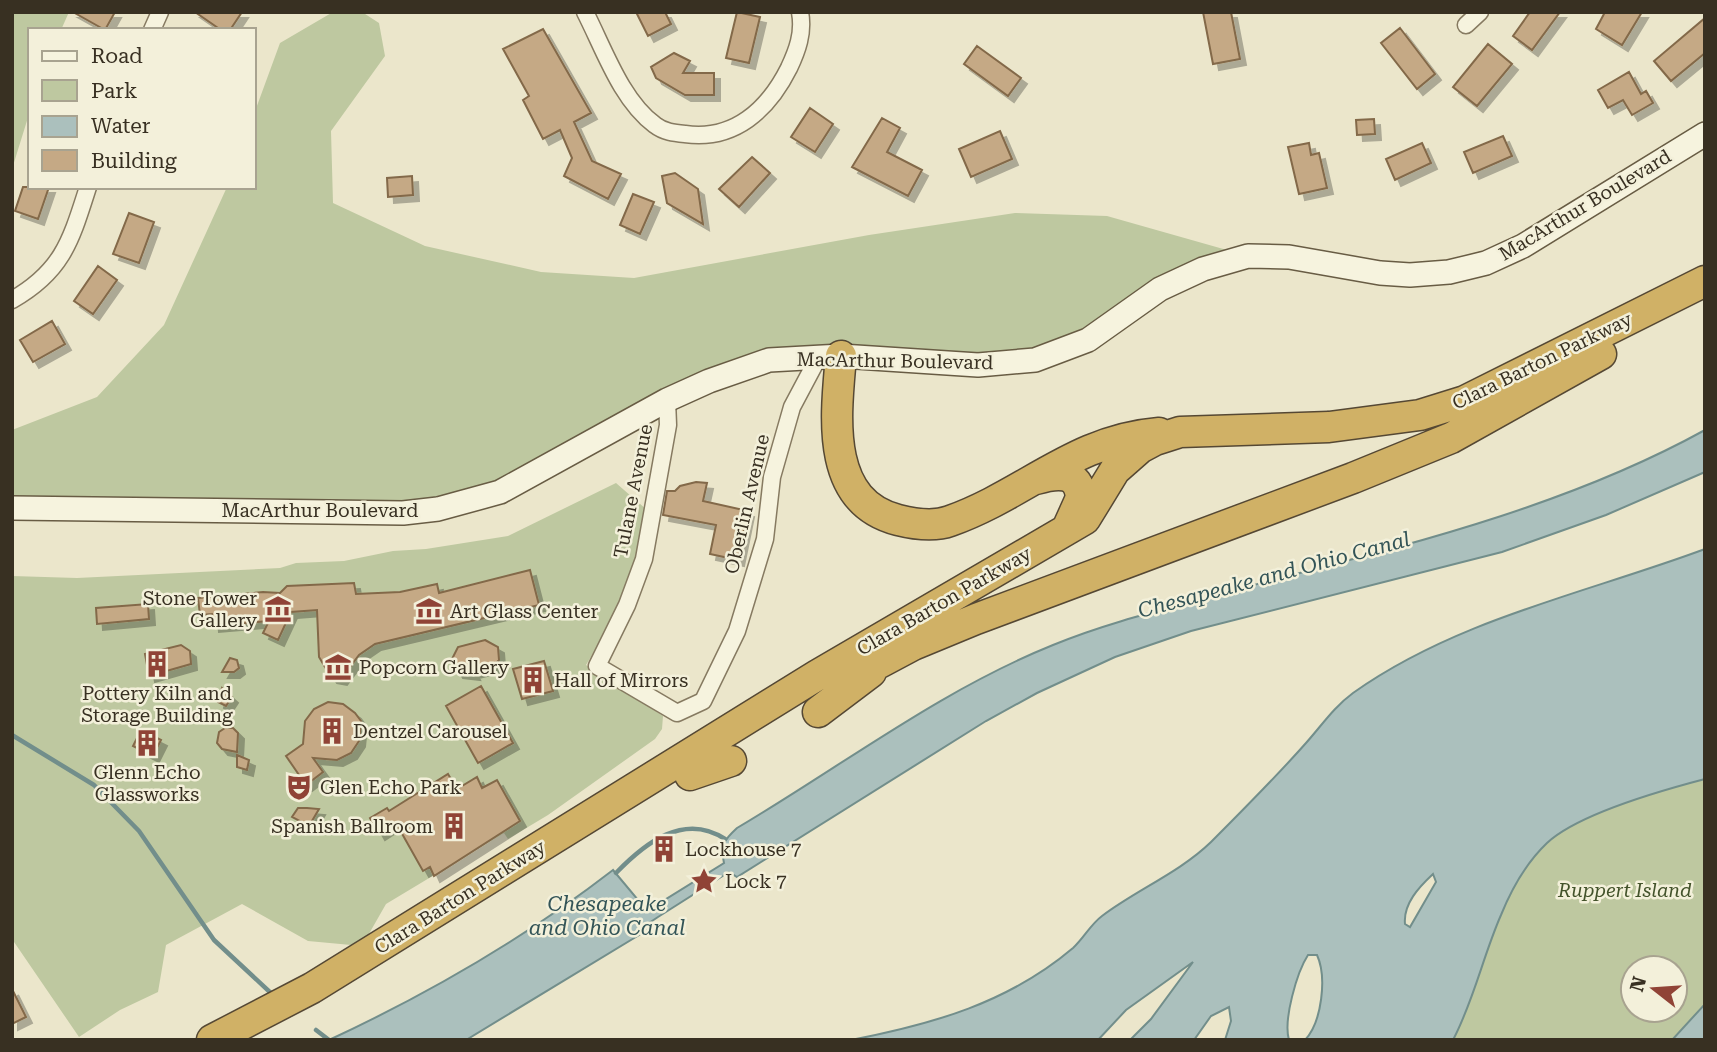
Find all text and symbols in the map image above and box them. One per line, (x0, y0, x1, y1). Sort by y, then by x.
legend (28, 28, 256, 189)
text: Road (91, 44, 143, 68)
text: Park (91, 79, 137, 103)
text: Water (91, 114, 151, 138)
street label: MacArthur Boulevard (1495, 144, 1675, 266)
text: Building (91, 149, 177, 173)
street label: Clara Barton Parkway (1448, 307, 1636, 415)
street label: MacArthur Boulevard (796, 348, 994, 374)
street label: Tulane Avenue (609, 422, 657, 560)
street label: Oberlin Avenue (720, 432, 774, 576)
street label: MacArthur Boulevard (222, 499, 418, 522)
water label: Chesapeake and Ohio Canal (1135, 527, 1413, 623)
street label: Clara Barton Parkway (853, 541, 1036, 660)
place label: Stone Tower Gallery (143, 587, 258, 632)
museum icon: Stone Tower Gallery (263, 594, 293, 624)
museum icon: Art Glass Center (414, 596, 444, 626)
place label: Art Glass Center (450, 600, 599, 623)
building icon: Pottery Kiln and Storage Building (142, 649, 172, 679)
museum icon: Popcorn Gallery (323, 652, 353, 682)
place label: Popcorn Gallery (359, 656, 510, 679)
building icon: Hall of Mirrors (518, 665, 548, 695)
place label: Hall of Mirrors (554, 669, 688, 692)
place label: Pottery Kiln and Storage Building (81, 682, 233, 727)
building icon: Dentzel Carousel (317, 716, 347, 746)
place label: Dentzel Carousel (353, 720, 508, 743)
building icon: Glenn Echo Glassworks (132, 728, 162, 758)
place label: Glenn Echo Glassworks (93, 761, 201, 806)
theatre icon: Glen Echo Park (284, 772, 314, 802)
place label: Glen Echo Park (320, 776, 462, 799)
building icon: Spanish Ballroom (439, 811, 469, 841)
place label: Spanish Ballroom (271, 815, 433, 838)
building icon: Lockhouse 7 (649, 834, 679, 864)
street label: Clara Barton Parkway (370, 835, 550, 959)
place label: Lockhouse 7 (685, 838, 802, 861)
place icon: Lock 7 (689, 866, 719, 896)
place label: Lock 7 (725, 870, 787, 893)
park label: Ruppert Island (1557, 879, 1692, 902)
water label: Chesapeake and Ohio Canal (529, 892, 685, 940)
north arrow (1619, 954, 1689, 1024)
text: N (1625, 973, 1651, 995)

